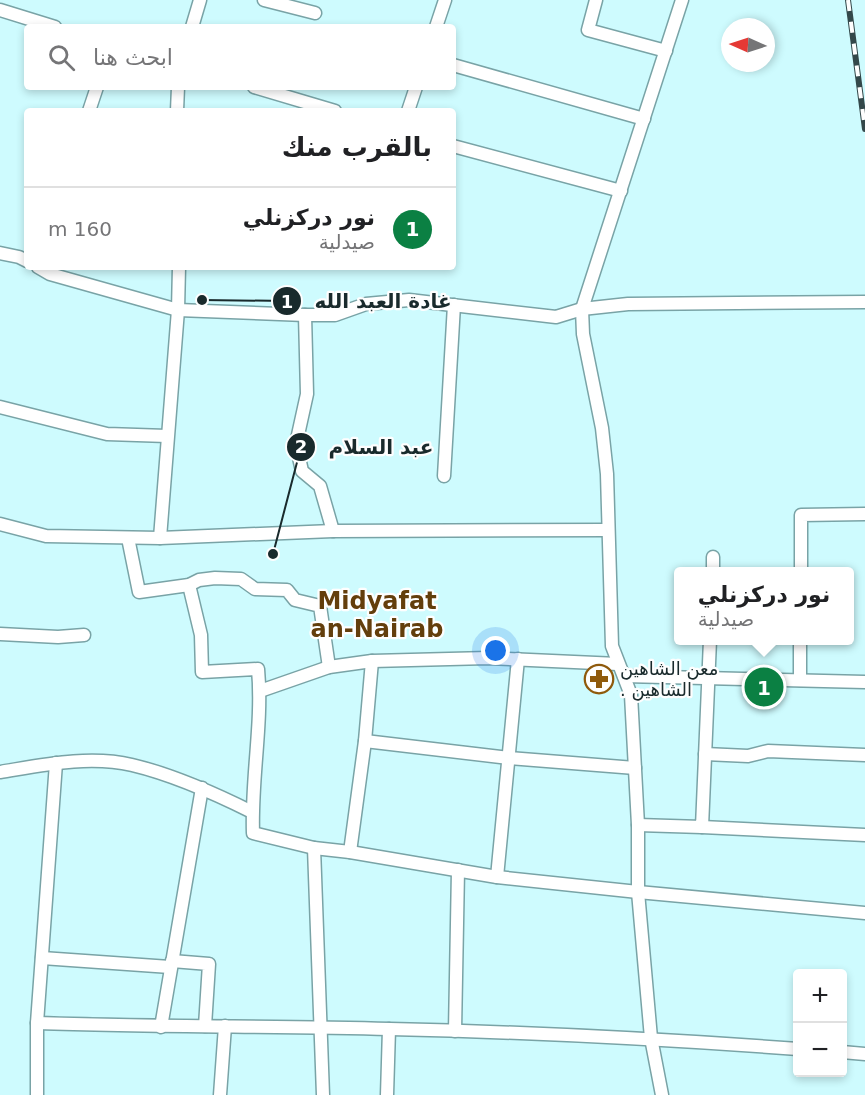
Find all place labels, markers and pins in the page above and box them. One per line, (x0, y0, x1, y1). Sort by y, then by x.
callout: غادة العبد الله (272, 282, 463, 320)
callout: عبد السلام (286, 428, 445, 466)
place label: معن الشاهين . الشاهين (620, 658, 718, 701)
pharmacy icon: معن الشاهين . الشاهين (583, 663, 615, 695)
pin: 1 (744, 664, 783, 710)

